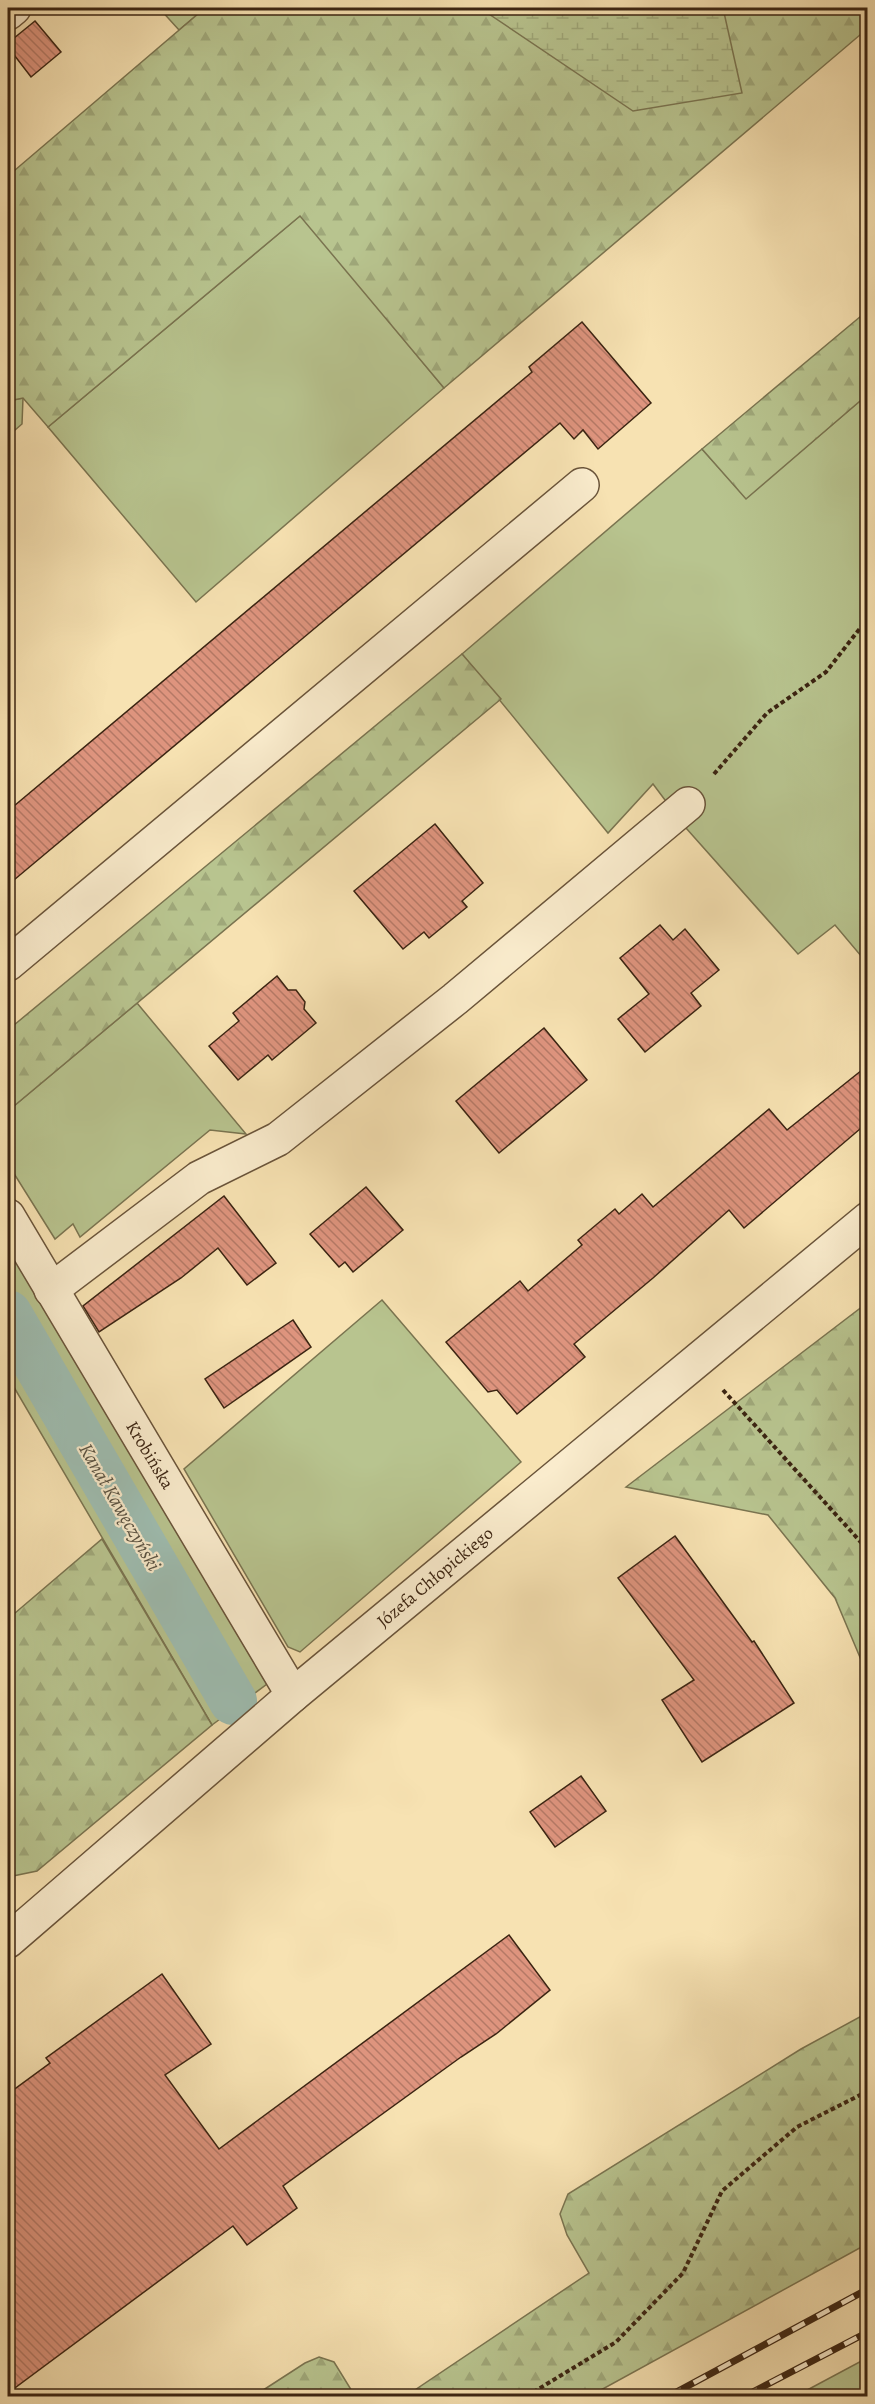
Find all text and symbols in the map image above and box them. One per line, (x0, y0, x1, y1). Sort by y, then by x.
street label: Krobińska (120, 1416, 180, 1494)
water label: Kanał Kawęczyński (72, 1438, 168, 1576)
street label: Józefa Chłopickiego (372, 1521, 498, 1633)

